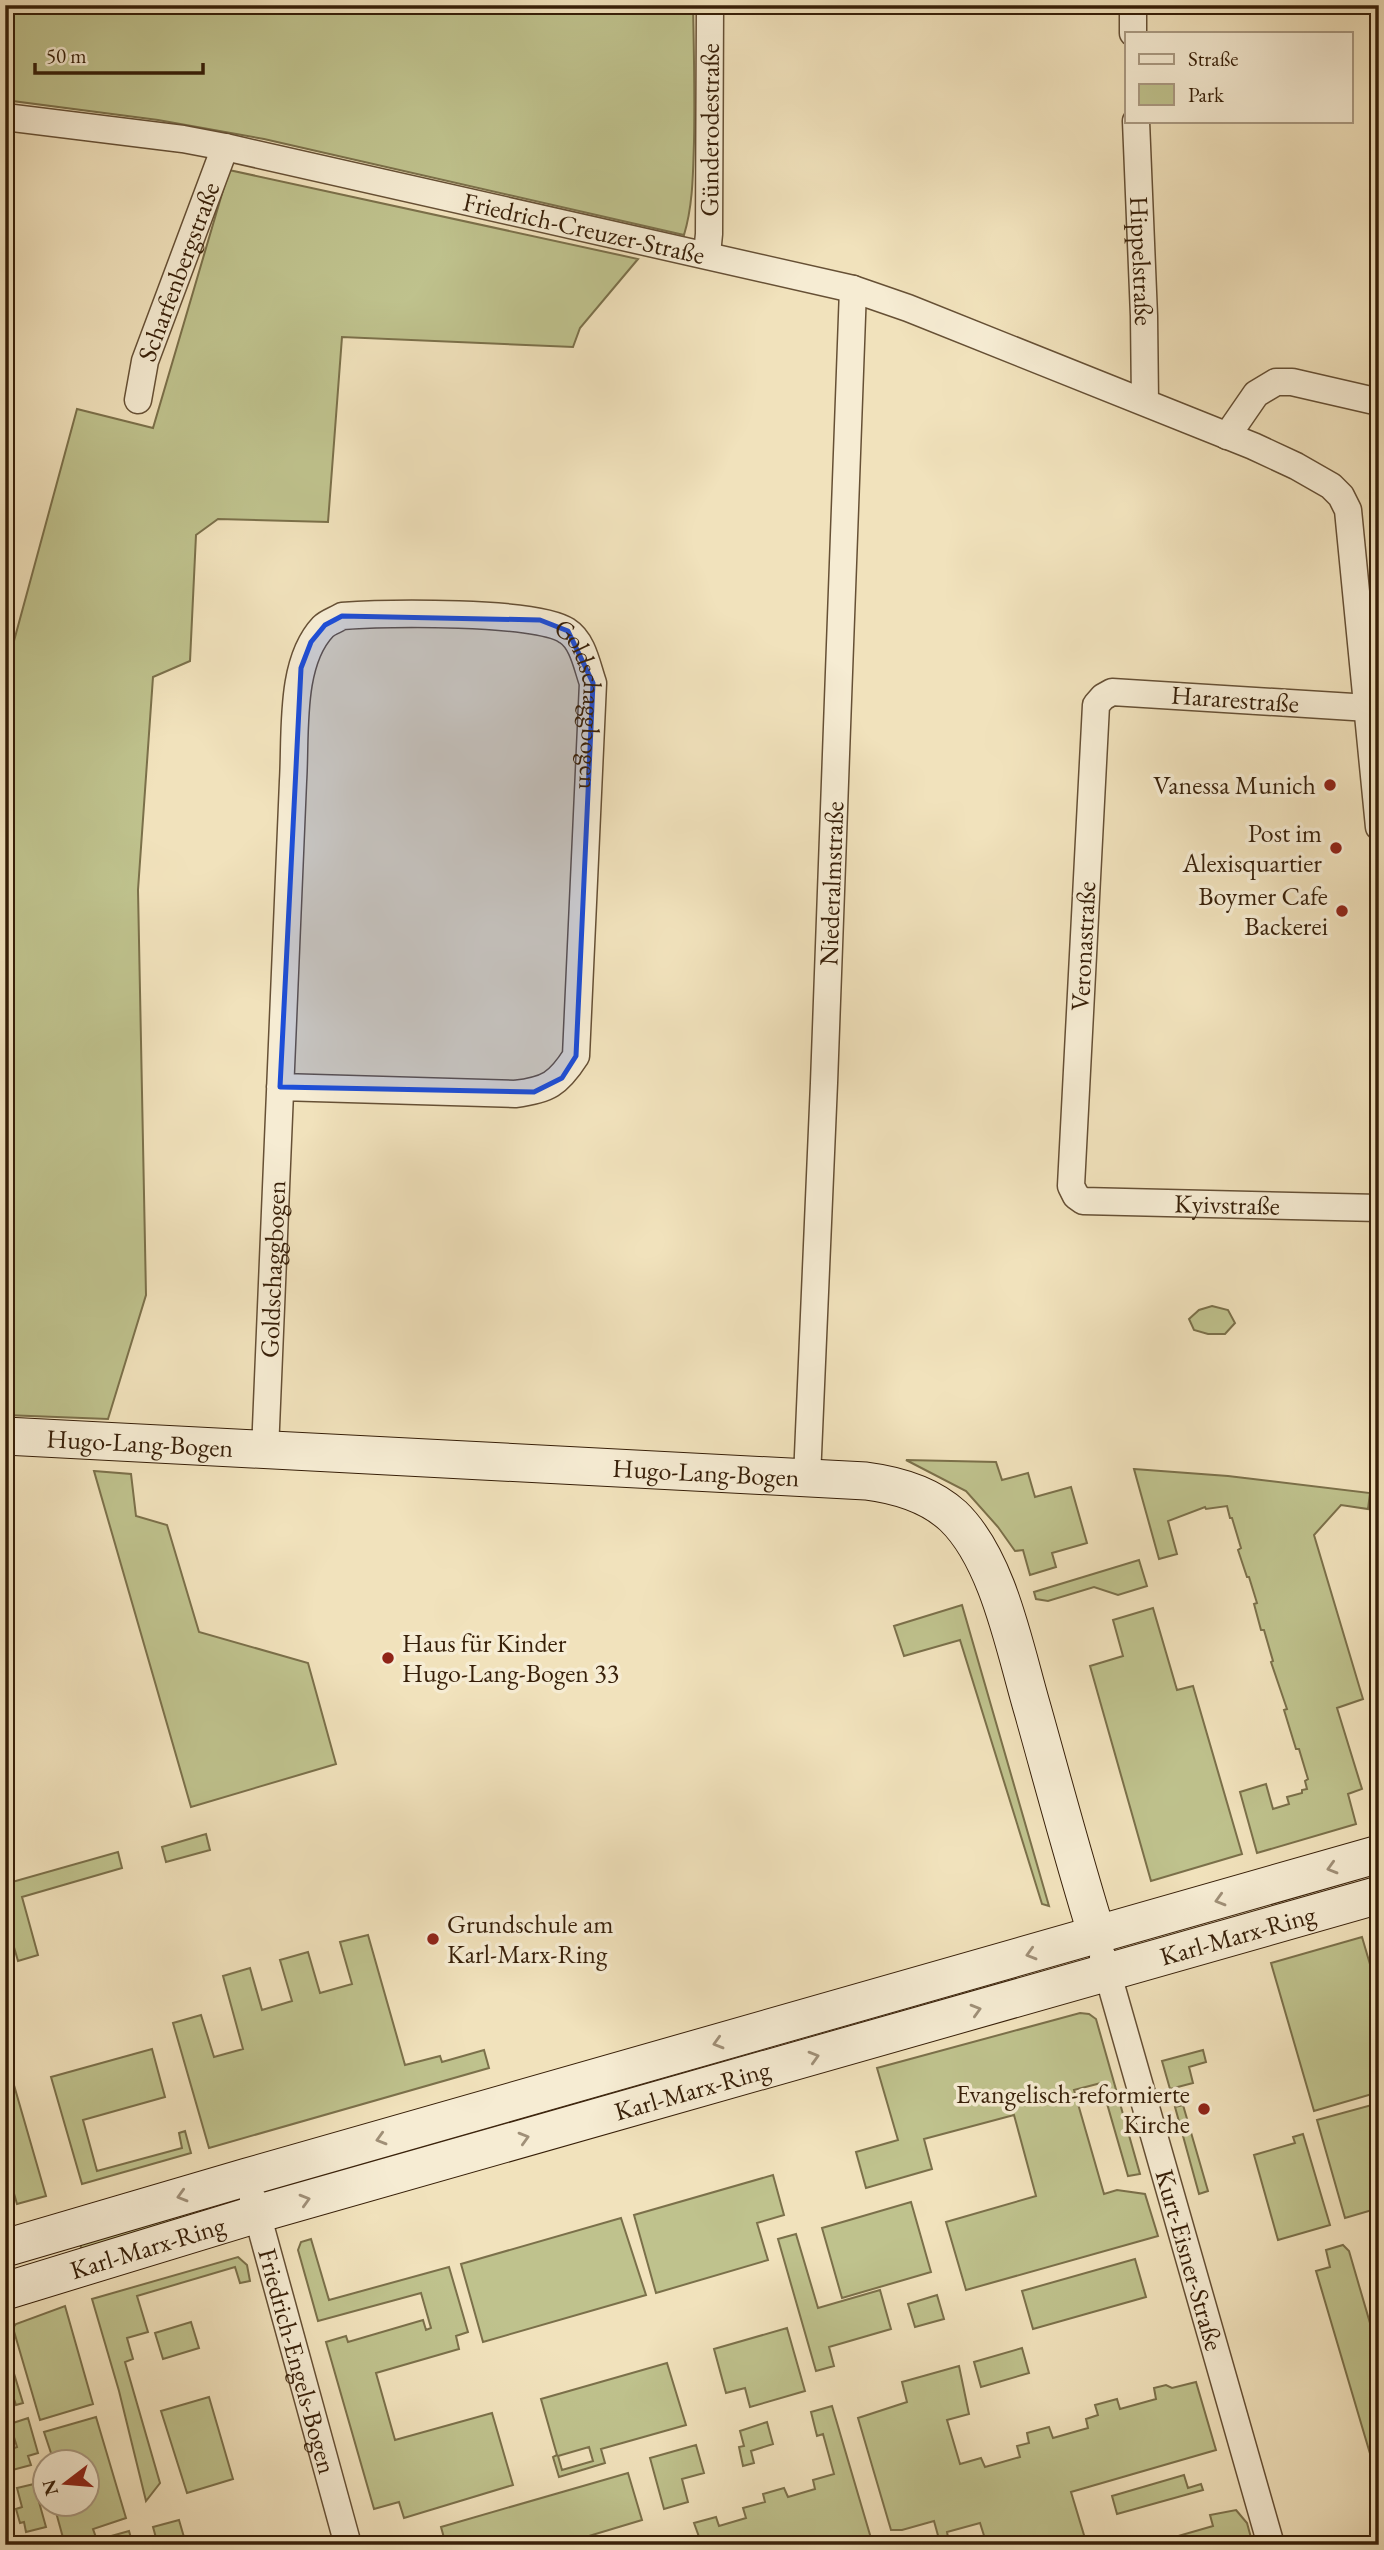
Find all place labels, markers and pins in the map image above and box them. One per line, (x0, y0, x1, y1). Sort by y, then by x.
place label: Vanessa Munich (1153, 768, 1316, 802)
marker: Vanessa Munich (1322, 777, 1338, 793)
place label: Post im Alexisquartier (1181, 816, 1322, 880)
marker: Post im Alexisquartier (1328, 840, 1344, 856)
place label: Boymer Cafe Backerei (1198, 879, 1328, 943)
marker: Boymer Cafe Backerei (1334, 903, 1350, 919)
place label: Haus für Kinder Hugo-Lang-Bogen 33 (402, 1626, 619, 1690)
marker: Haus für Kinder Hugo-Lang-Bogen 33 (380, 1650, 396, 1666)
place label: Grundschule am Karl-Marx-Ring (447, 1907, 613, 1971)
marker: Grundschule am Karl-Marx-Ring (425, 1931, 441, 1947)
place label: Evangelisch-reformierte Kirche (956, 2077, 1190, 2141)
marker: Evangelisch-reformierte Kirche (1196, 2101, 1212, 2117)

